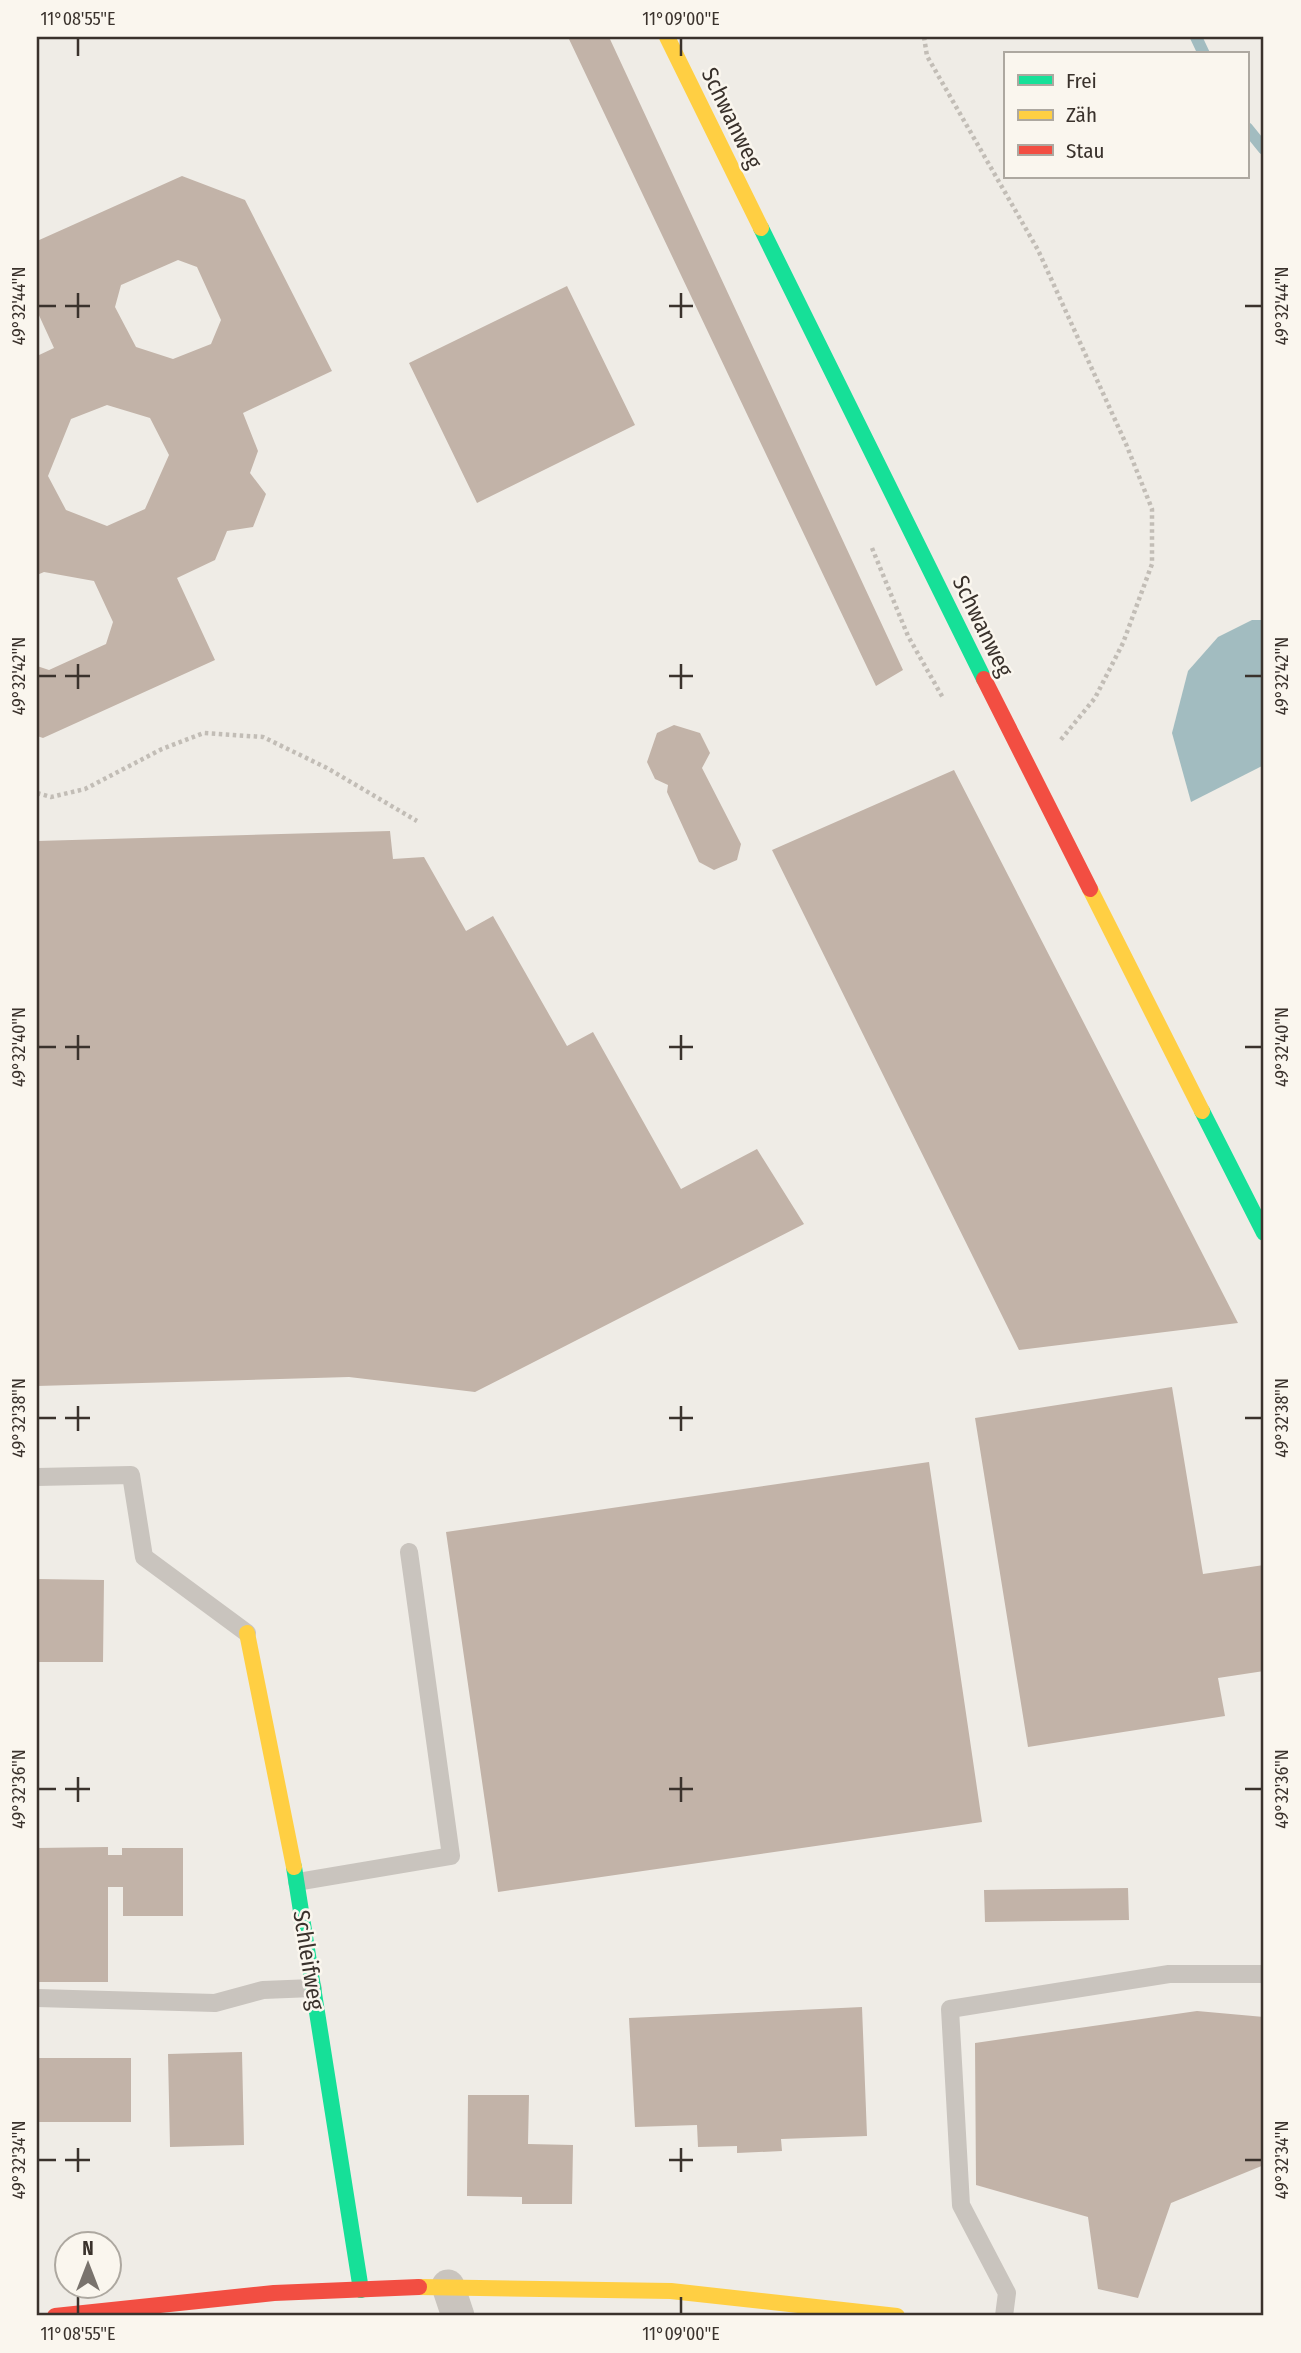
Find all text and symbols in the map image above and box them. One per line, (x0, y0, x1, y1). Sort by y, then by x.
text: 11°08'55"E (40, 8, 116, 30)
text: 11°09'00"E (642, 8, 720, 30)
legend (1004, 52, 1248, 178)
street label: Schwanweg (696, 63, 769, 173)
text: Frei (1066, 68, 1097, 94)
text: Zäh (1066, 102, 1097, 128)
text: Stau (1066, 138, 1104, 164)
text: 49°32'44"N (8, 267, 30, 345)
text: 49°32'44"N (1271, 267, 1293, 345)
street label: Schwanweg (947, 571, 1020, 681)
text: 49°32'42"N (8, 637, 30, 715)
text: 49°32'42"N (1271, 637, 1293, 715)
text: 49°32'40"N (8, 1007, 30, 1087)
text: 49°32'40"N (1271, 1007, 1293, 1087)
text: 49°32'38"N (8, 1378, 30, 1458)
text: 49°32'38"N (1271, 1378, 1293, 1458)
text: 49°32'36"N (8, 1749, 30, 1829)
text: 49°32'36"N (1271, 1749, 1293, 1829)
street label: Schleifweg (287, 1908, 331, 2012)
text: 49°32'34"N (8, 2121, 30, 2199)
text: 49°32'34"N (1271, 2121, 1293, 2199)
north arrow (52, 2230, 122, 2300)
text: N (82, 2237, 94, 2260)
text: 11°08'55"E (40, 2323, 116, 2345)
text: 11°09'00"E (642, 2323, 720, 2345)

